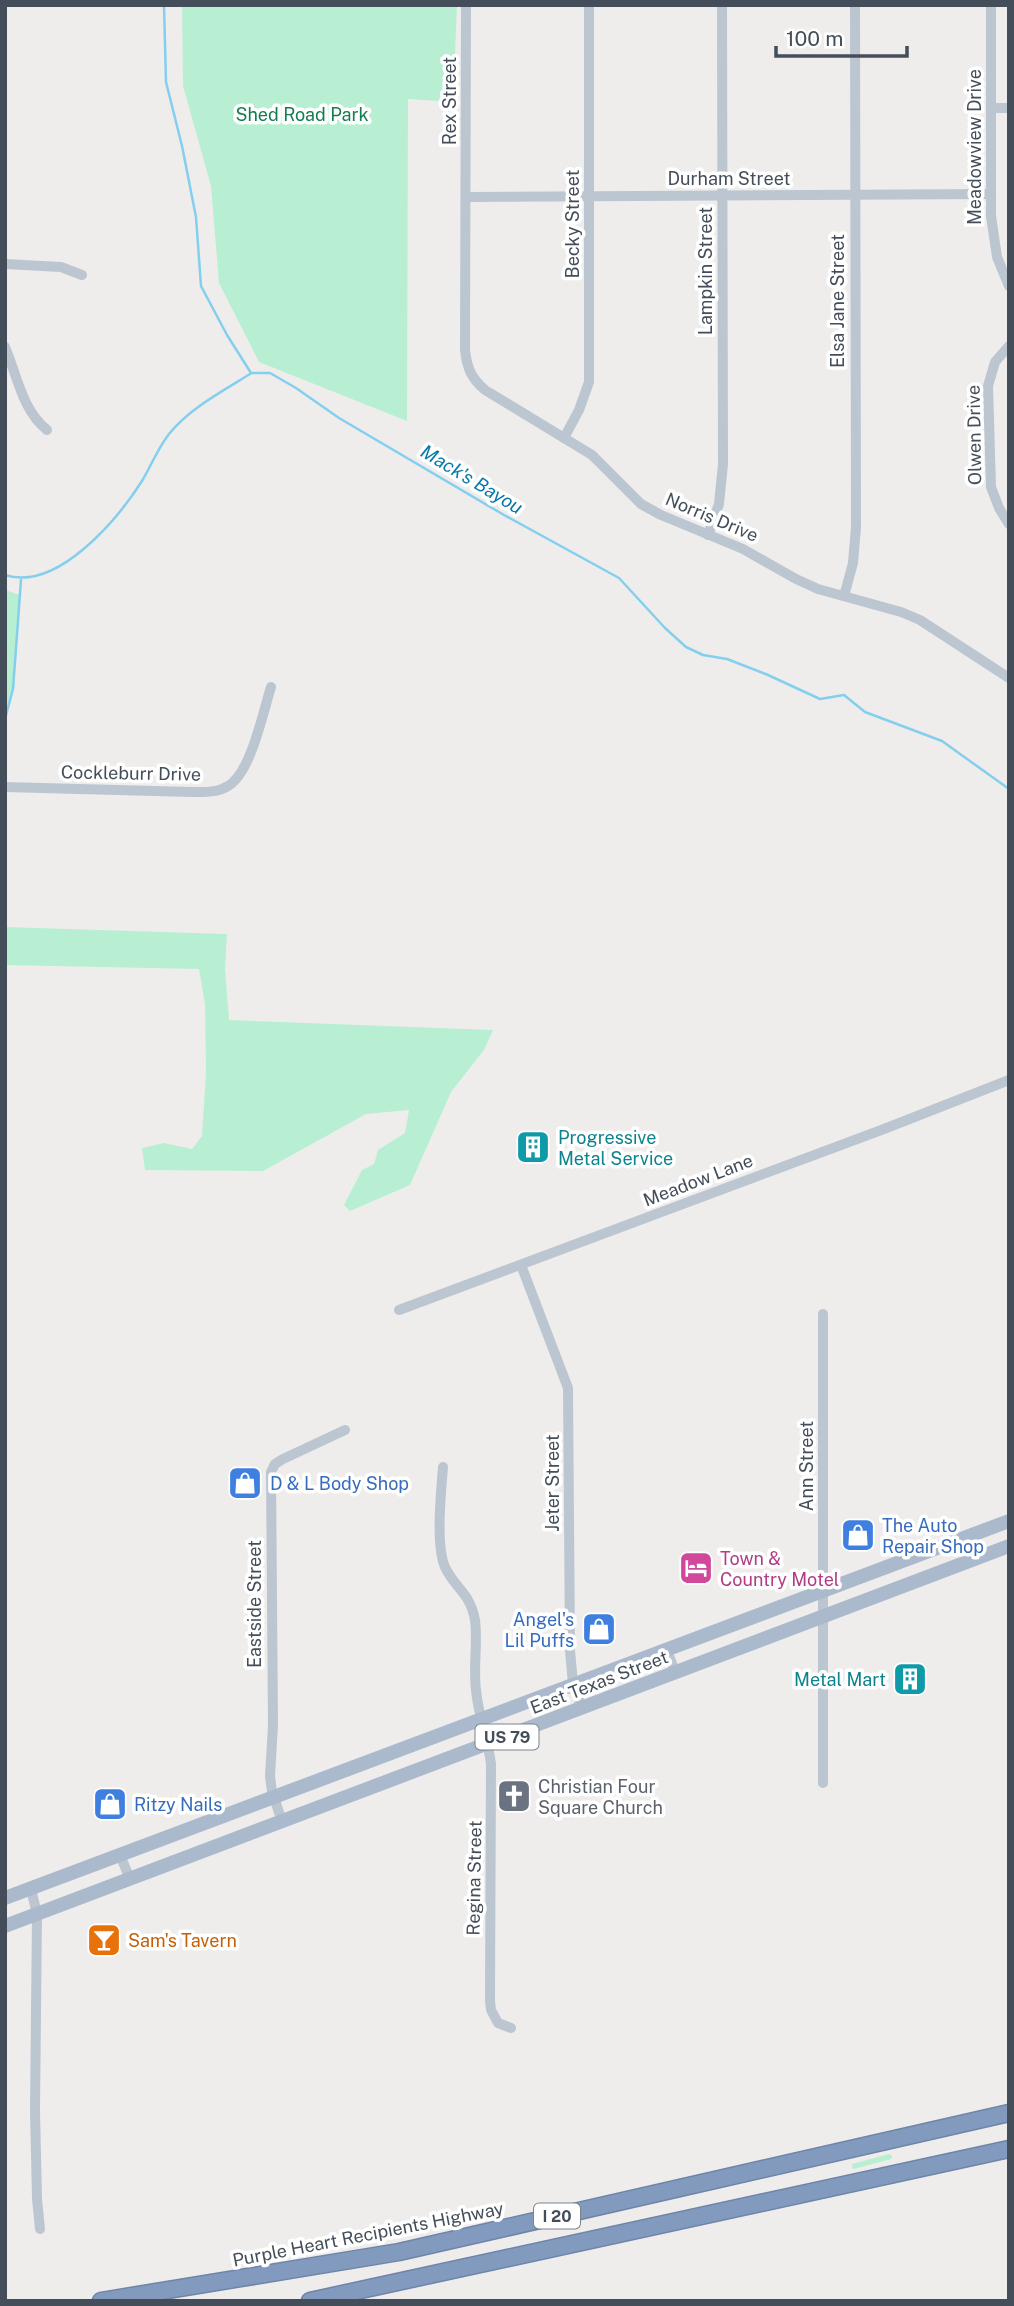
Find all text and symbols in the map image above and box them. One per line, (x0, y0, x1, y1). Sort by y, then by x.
scale bar (776, 14, 907, 58)
text: 100 m (786, 26, 843, 51)
street label: Rex Street (439, 57, 460, 145)
street label: Meadowview Drive (964, 69, 985, 225)
park label: Shed Road Park (235, 104, 369, 125)
street label: Durham Street (668, 168, 790, 189)
street label: Becky Street (562, 170, 583, 278)
street label: Lampkin Street (695, 207, 716, 335)
street label: Elsa Jane Street (827, 234, 848, 368)
street label: Olwen Drive (963, 385, 985, 485)
water label: Mack's Bayou (417, 440, 527, 518)
street label: Norris Drive (662, 488, 762, 546)
street label: Cockleburr Drive (61, 761, 201, 785)
place label: Progressive Metal Service (558, 1127, 673, 1169)
building icon: Progressive Metal Service (514, 1128, 552, 1166)
street label: Meadow Lane (640, 1149, 756, 1211)
street label: Ann Street (796, 1421, 817, 1511)
street label: Jeter Street (542, 1434, 563, 1532)
shop icon: D & L Body Shop (226, 1464, 264, 1502)
place label: D & L Body Shop (270, 1473, 409, 1494)
place label: The Auto Repair Shop (882, 1515, 984, 1557)
shop icon: The Auto Repair Shop (839, 1516, 877, 1554)
street label: Eastside Street (244, 1540, 265, 1668)
place label: Town & Country Motel (720, 1548, 839, 1590)
hotel icon: Town & Country Motel (677, 1549, 715, 1587)
place label: Angel's Lil Puffs (505, 1609, 574, 1651)
shop icon: Angel's Lil Puffs (580, 1610, 618, 1648)
street label: East Texas Street (527, 1646, 671, 1718)
building icon: Metal Mart (891, 1660, 929, 1698)
place label: Metal Mart (794, 1669, 886, 1690)
road number: US 79 (476, 1724, 538, 1750)
place label: Christian Four Square Church (538, 1776, 663, 1818)
church icon: Christian Four Square Church (495, 1777, 533, 1815)
shop icon: Ritzy Nails (91, 1785, 129, 1823)
place label: Ritzy Nails (134, 1794, 222, 1815)
street label: Regina Street (462, 1820, 486, 1936)
bar icon: Sam's Tavern (85, 1921, 123, 1959)
place label: Sam's Tavern (128, 1930, 237, 1951)
street label: Purple Heart Recipients Highway (231, 2197, 506, 2271)
road number: I 20 (534, 2204, 580, 2228)

